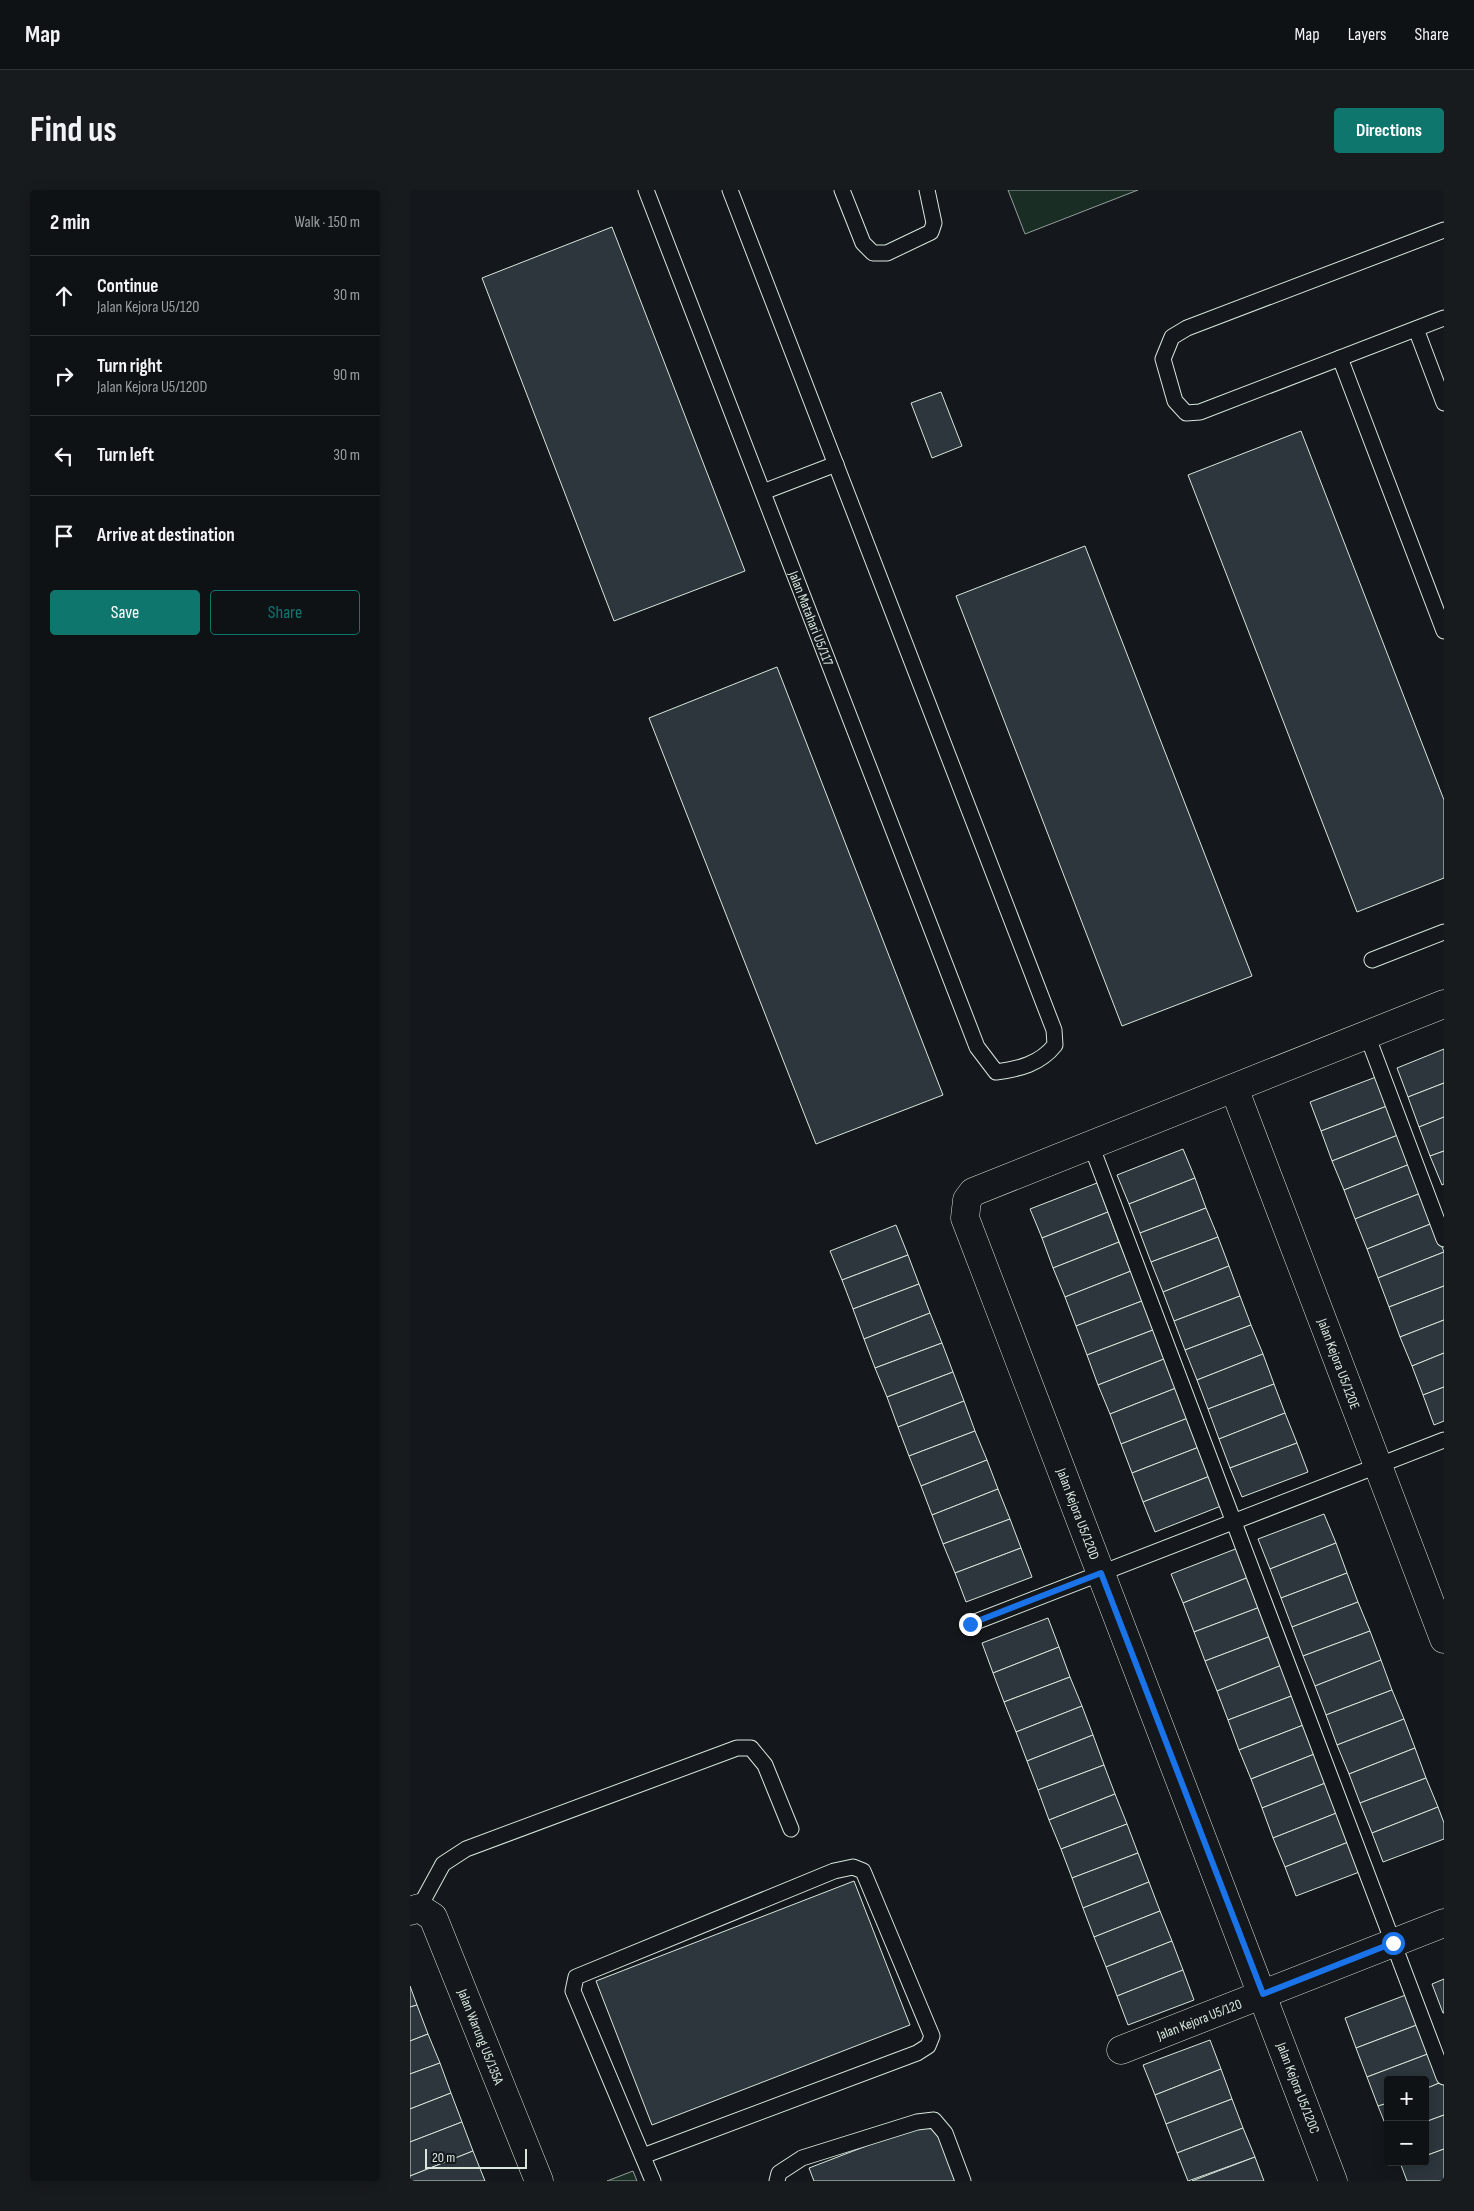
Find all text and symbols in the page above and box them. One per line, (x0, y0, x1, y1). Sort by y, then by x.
text: Map (25, 20, 60, 49)
text: Map (1295, 24, 1320, 45)
text: Layers (1348, 24, 1387, 45)
text: Share (1415, 24, 1449, 45)
button: Directions (1334, 108, 1444, 153)
text: Find us (30, 109, 117, 152)
text: 2 min (50, 210, 90, 235)
text: Walk · 150 m (295, 213, 360, 232)
text: Continue (97, 275, 158, 298)
icon: ahead (50, 282, 78, 310)
text: 30 m (333, 286, 360, 305)
text: Jalan Kejora U5/120 (97, 298, 199, 317)
text: Turn right (97, 355, 162, 378)
icon: right (50, 362, 78, 390)
text: 90 m (333, 366, 360, 385)
text: Jalan Kejora U5/120D (97, 378, 207, 397)
icon: left (50, 442, 78, 470)
text: Turn left (97, 444, 154, 467)
text: 30 m (333, 446, 360, 465)
icon: arrive (50, 522, 78, 550)
text: Arrive at destination (97, 524, 235, 547)
street label: Jalan Matahari U5/117 (785, 567, 837, 668)
button: Save (50, 590, 200, 635)
button: Share (210, 590, 360, 635)
street label: Jalan Kejora U5/120E (1314, 1315, 1364, 1412)
street label: Jalan Kejora U5/120D (1052, 1465, 1103, 1562)
route end (959, 1613, 982, 1636)
route start (1382, 1932, 1405, 1955)
street label: Jalan Warung U5/135A (454, 1985, 508, 2088)
street label: Jalan Kejora U5/120 (1153, 1995, 1244, 2044)
street label: Jalan Kejora U5/120C (1272, 2039, 1323, 2136)
map controls (1384, 2076, 1429, 2166)
button: + (1384, 2076, 1429, 2121)
button: − (1384, 2121, 1429, 2166)
scale bar (425, 2146, 528, 2169)
text: 20 m (432, 2149, 455, 2166)

